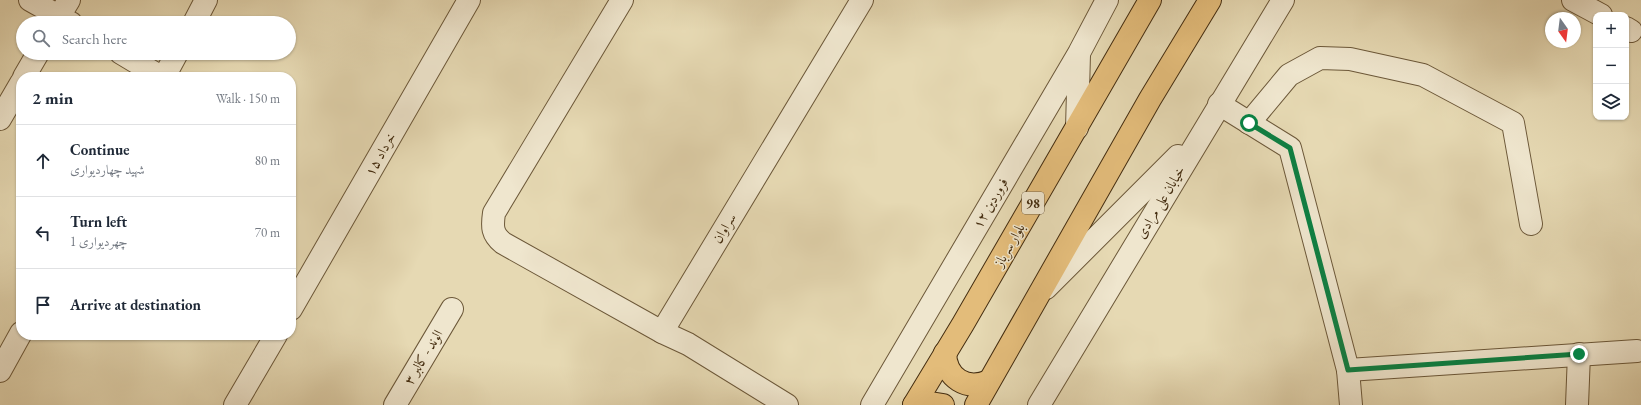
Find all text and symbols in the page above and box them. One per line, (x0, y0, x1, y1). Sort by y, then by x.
north arrow (1545, 12, 1581, 48)
map controls (1593, 12, 1629, 120)
button: + (1593, 12, 1629, 48)
search box (16, 16, 296, 60)
icon: search (30, 27, 52, 49)
text: Search here (62, 29, 127, 48)
button: − (1593, 48, 1629, 84)
button: layers (1593, 84, 1629, 120)
text: 2 min (32, 87, 73, 109)
text: Walk · 150 m (216, 90, 280, 107)
route start (1240, 114, 1258, 132)
street label: ۱۵ خرداد (360, 129, 400, 179)
text: Continue (70, 140, 130, 159)
icon: ahead (32, 150, 54, 172)
text: 80 m (255, 152, 280, 169)
text: شهید چهاردیواری (70, 161, 145, 178)
street label: خیابان علی مرادی (1131, 162, 1190, 242)
street label: ۱۲ فروردین (968, 174, 1012, 232)
road number: 98 (1022, 192, 1044, 214)
street label: سراوان (708, 209, 741, 247)
text: Turn left (70, 212, 127, 231)
street label: بلوار سرباز (988, 220, 1030, 272)
icon: left (32, 222, 54, 244)
text: 70 m (255, 224, 280, 241)
text: چهردیواری 1 (70, 233, 128, 250)
icon: arrive (32, 294, 54, 316)
text: Arrive at destination (70, 295, 201, 314)
street label: الوند - کالبر ۳ (400, 326, 446, 388)
route end (1570, 345, 1588, 363)

